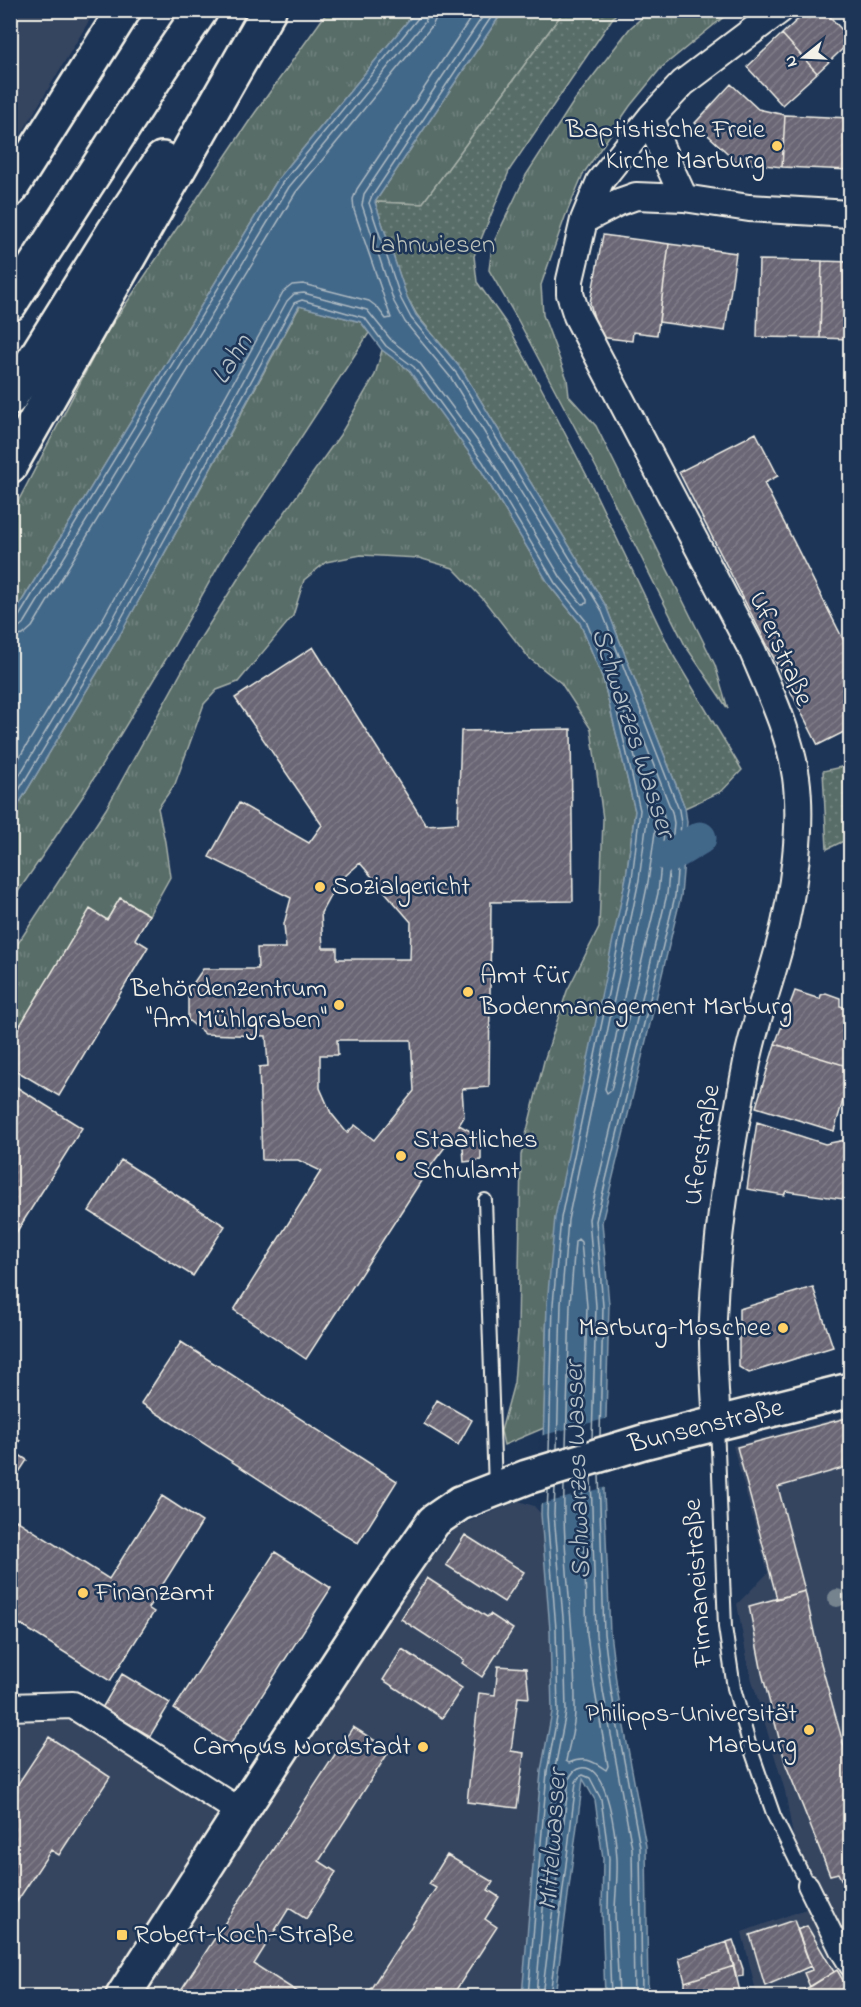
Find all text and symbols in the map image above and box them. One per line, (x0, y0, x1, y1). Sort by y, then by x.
north arrow (774, 27, 834, 87)
text: N (778, 52, 805, 70)
place label: Baptistische Freie Kirche Marburg (565, 111, 766, 181)
marker: Baptistische Freie Kirche Marburg (770, 139, 784, 153)
park label: Lahnwiesen (371, 226, 495, 265)
water label: Lahn (202, 326, 265, 393)
street label: Uferstraße (737, 585, 823, 713)
water label: Schwarzes Wasser (579, 623, 686, 846)
place label: Sozialgericht (332, 868, 470, 907)
marker: Sozialgericht (313, 880, 327, 894)
place label: Amt für Bodenmanagement Marburg (479, 957, 792, 1027)
place label: Behördenzentrum "Am Mühlgraben" (129, 970, 327, 1040)
marker: Amt für Bodenmanagement Marburg (461, 985, 475, 999)
marker: Behördenzentrum "Am Mühlgraben" (332, 998, 346, 1012)
street label: Uferstraße (674, 1081, 732, 1208)
place label: Staatliches Schulamt (413, 1121, 538, 1191)
marker: Staatliches Schulamt (394, 1149, 408, 1163)
place label: Marburg-Moschee (578, 1309, 772, 1348)
marker: Marburg-Moschee (776, 1321, 790, 1335)
water label: Schwarzes Wasser (555, 1357, 603, 1580)
street label: Bunsenstraße (624, 1389, 788, 1465)
street label: Firmaneistraße (674, 1497, 724, 1669)
place label: Finanzamt (94, 1574, 214, 1613)
marker: Finanzamt (76, 1586, 90, 1600)
place label: Philipps-Universität Marburg (585, 1695, 797, 1765)
marker: Philipps-Universität Marburg (802, 1723, 816, 1737)
place label: Campus Nordstadt (193, 1728, 411, 1767)
marker: Campus Nordstadt (416, 1740, 430, 1754)
water label: Mittelwasser (529, 1765, 580, 1912)
place label: Robert-Koch-Straße (134, 1916, 355, 1955)
marker: Robert-Koch-Straße (115, 1928, 129, 1942)

